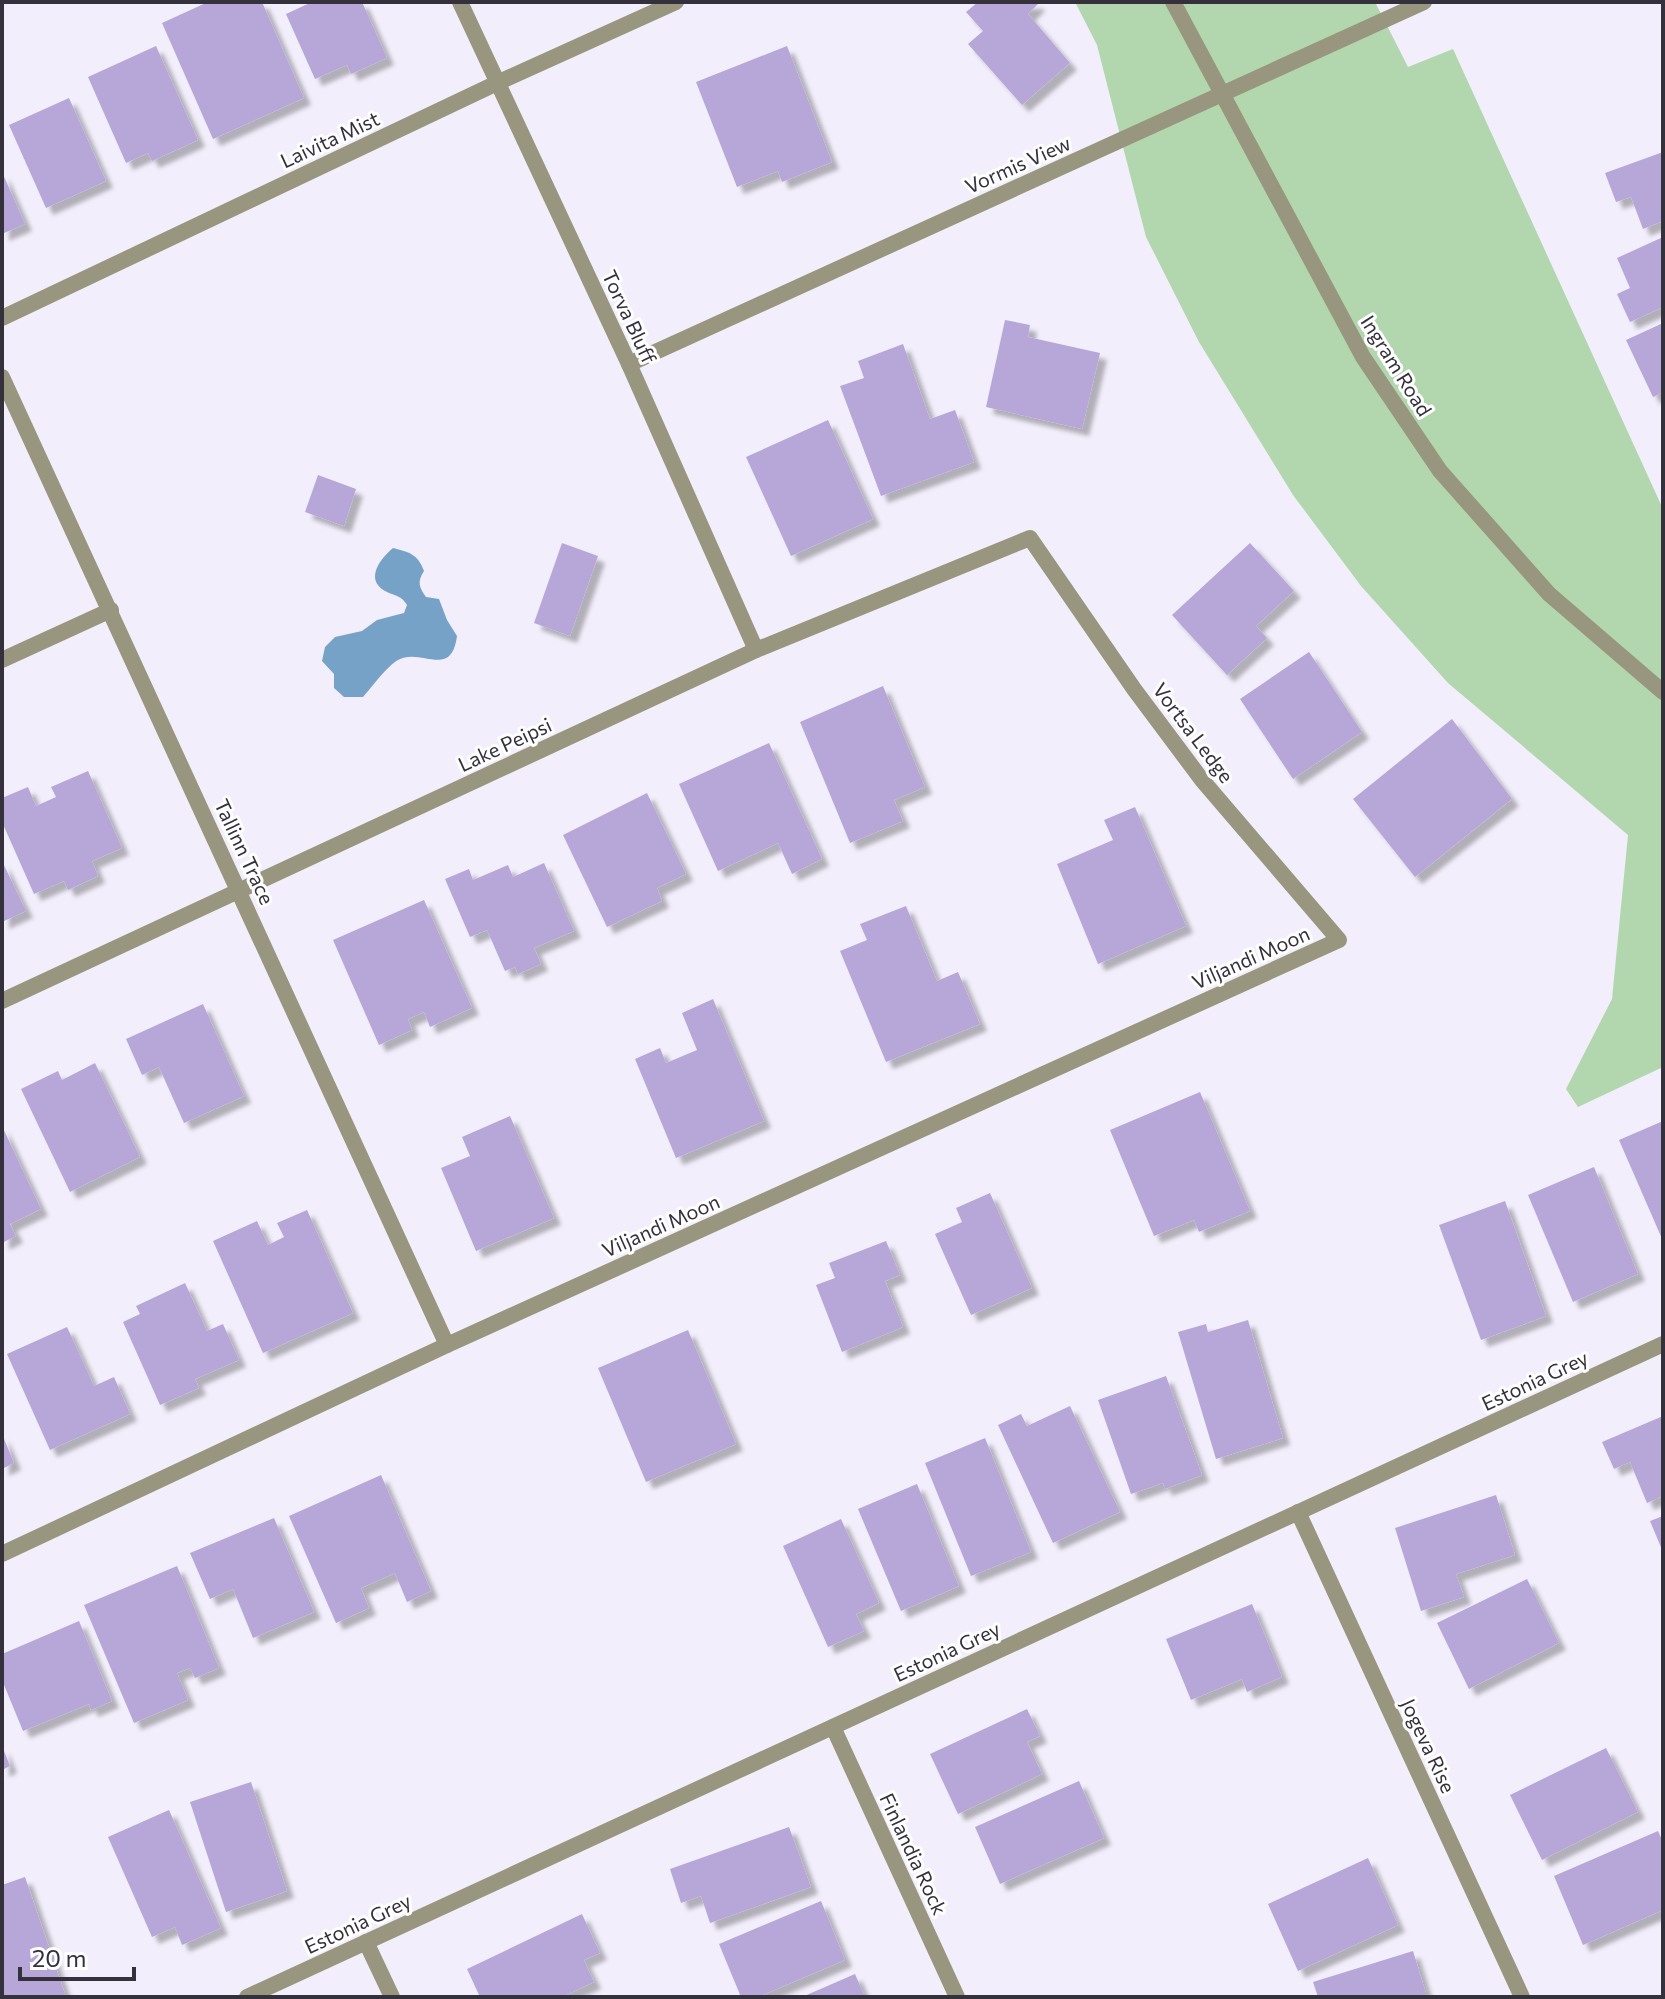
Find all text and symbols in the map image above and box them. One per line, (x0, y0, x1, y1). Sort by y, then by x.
street label: Laivita Mist (276, 106, 383, 172)
street label: Vormis View (961, 130, 1074, 198)
street label: Torva Bluff (598, 266, 662, 368)
street label: Ingram Road (1356, 311, 1437, 420)
street label: Vortsa Ledge (1149, 678, 1239, 787)
street label: Lake Peipsi (454, 712, 555, 776)
street label: Tallinn Trace (210, 795, 280, 908)
street label: Viljandi Moon (1188, 921, 1313, 994)
street label: Viljandi Moon (598, 1189, 723, 1262)
street label: Estonia Grey (1478, 1345, 1592, 1415)
street label: Estonia Grey (890, 1616, 1004, 1686)
street label: Jogeva Rise (1397, 1695, 1461, 1797)
street label: Finlandia Rock (875, 1789, 953, 1918)
street label: Estonia Grey (301, 1888, 415, 1958)
scale bar (20, 1931, 134, 1981)
text: 20 m (32, 1943, 86, 1972)

